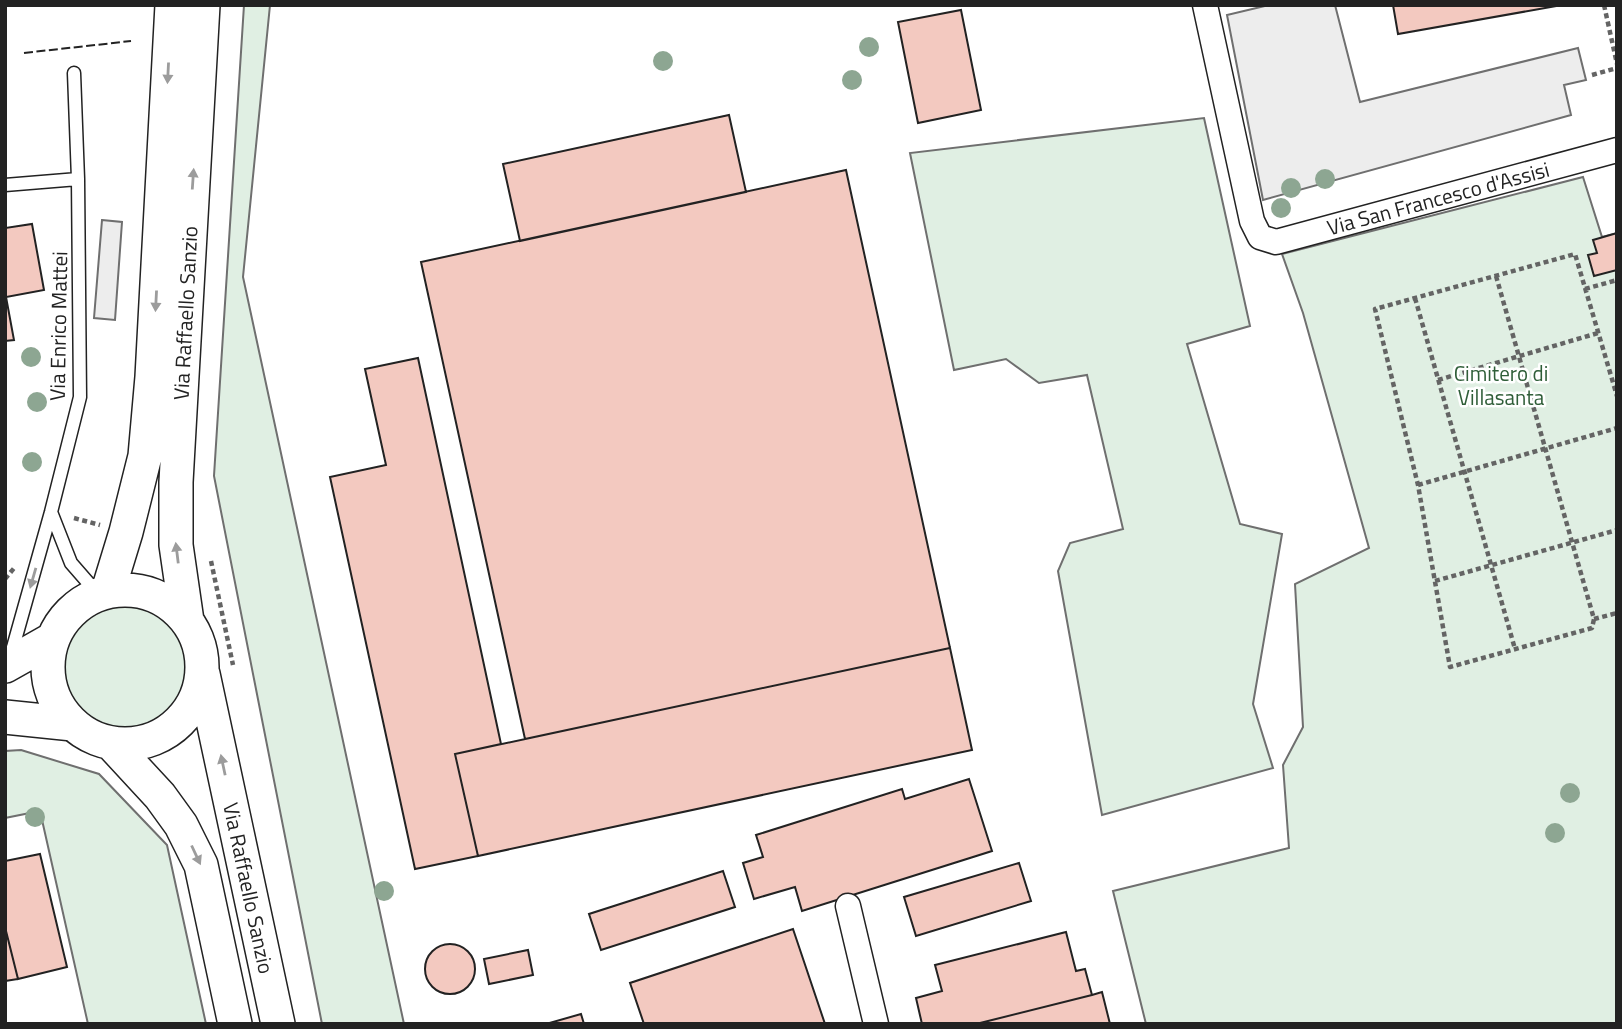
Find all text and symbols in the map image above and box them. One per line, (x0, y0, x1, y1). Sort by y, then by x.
one-way arrow (163, 63, 174, 85)
street label: Via San Francesco d'Assisi (1323, 153, 1553, 243)
one-way arrow (187, 168, 198, 190)
street label: Via Raffaello Sanzio (164, 225, 206, 401)
street label: Via Enrico Mattei (41, 251, 75, 401)
one-way arrow (151, 290, 162, 312)
park label: Cimitero di Villasanta (1454, 357, 1548, 413)
one-way arrow (172, 542, 183, 564)
one-way arrow (27, 567, 38, 589)
one-way arrow (217, 754, 228, 776)
street label: Via Raffaello Sanzio (215, 799, 283, 977)
one-way arrow (190, 845, 202, 865)

